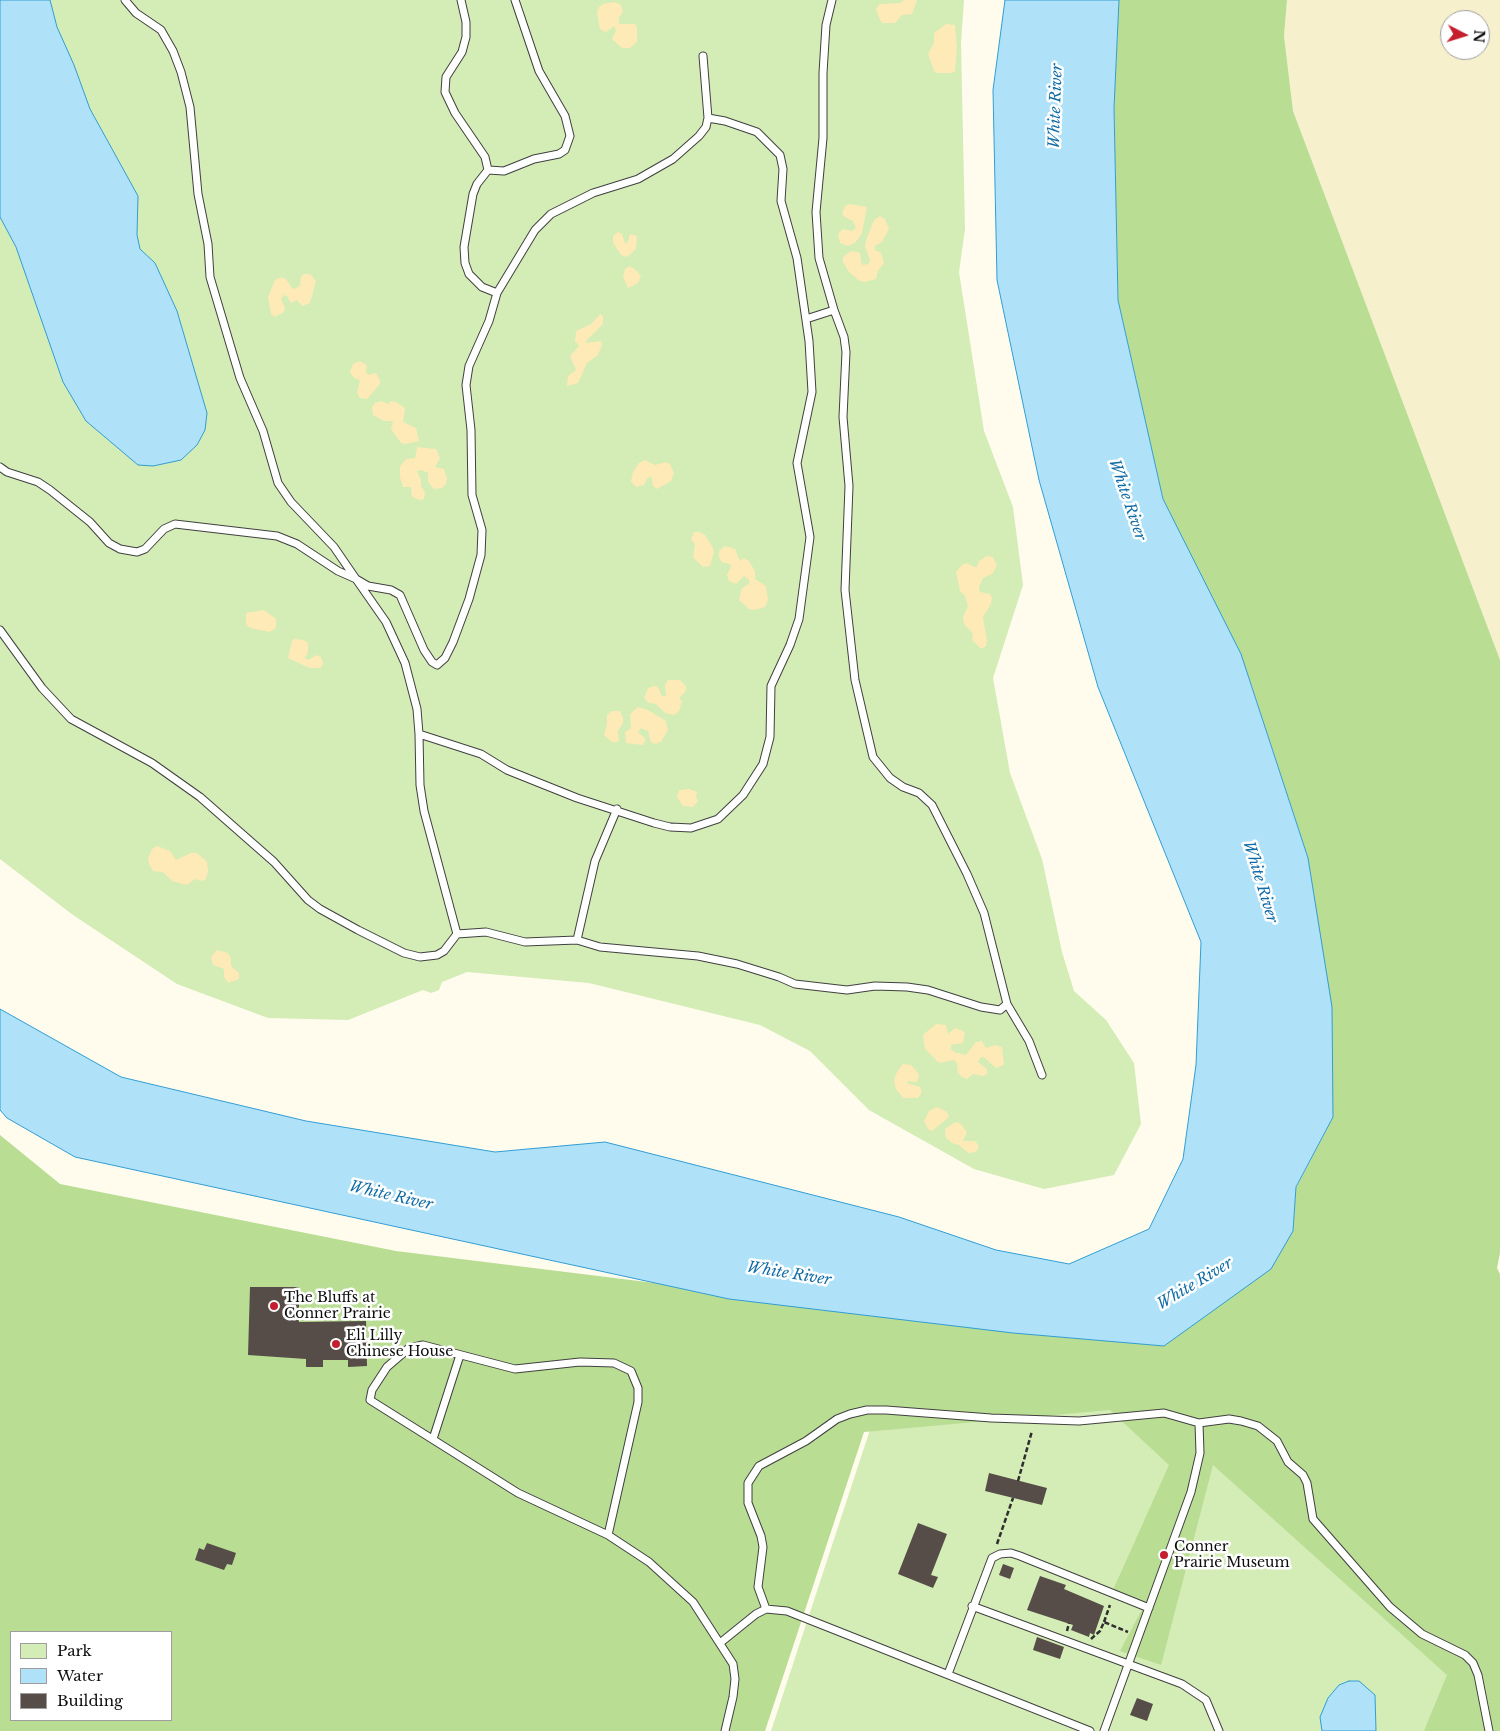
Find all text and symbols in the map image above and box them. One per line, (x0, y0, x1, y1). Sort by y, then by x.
north arrow (1440, 10, 1490, 60)
text: N (1469, 29, 1488, 44)
water label: White River (1046, 63, 1066, 149)
water label: White River (1105, 457, 1149, 543)
water label: White River (1239, 839, 1281, 925)
water label: White River (348, 1178, 434, 1214)
water label: White River (1154, 1254, 1236, 1314)
water label: White River (746, 1258, 832, 1290)
place label: The Bluffs at Conner Prairie (284, 1290, 391, 1322)
marker: The Bluffs at Conner Prairie (268, 1300, 280, 1312)
place label: Eli Lilly Chinese House (346, 1328, 453, 1360)
marker: Eli Lilly Chinese House (330, 1338, 342, 1350)
place label: Conner Prairie Museum (1174, 1539, 1289, 1571)
marker: Conner Prairie Museum (1158, 1549, 1170, 1561)
legend (10, 1631, 172, 1721)
text: Park (57, 1641, 92, 1660)
text: Water (57, 1666, 103, 1685)
text: Building (57, 1691, 123, 1710)

